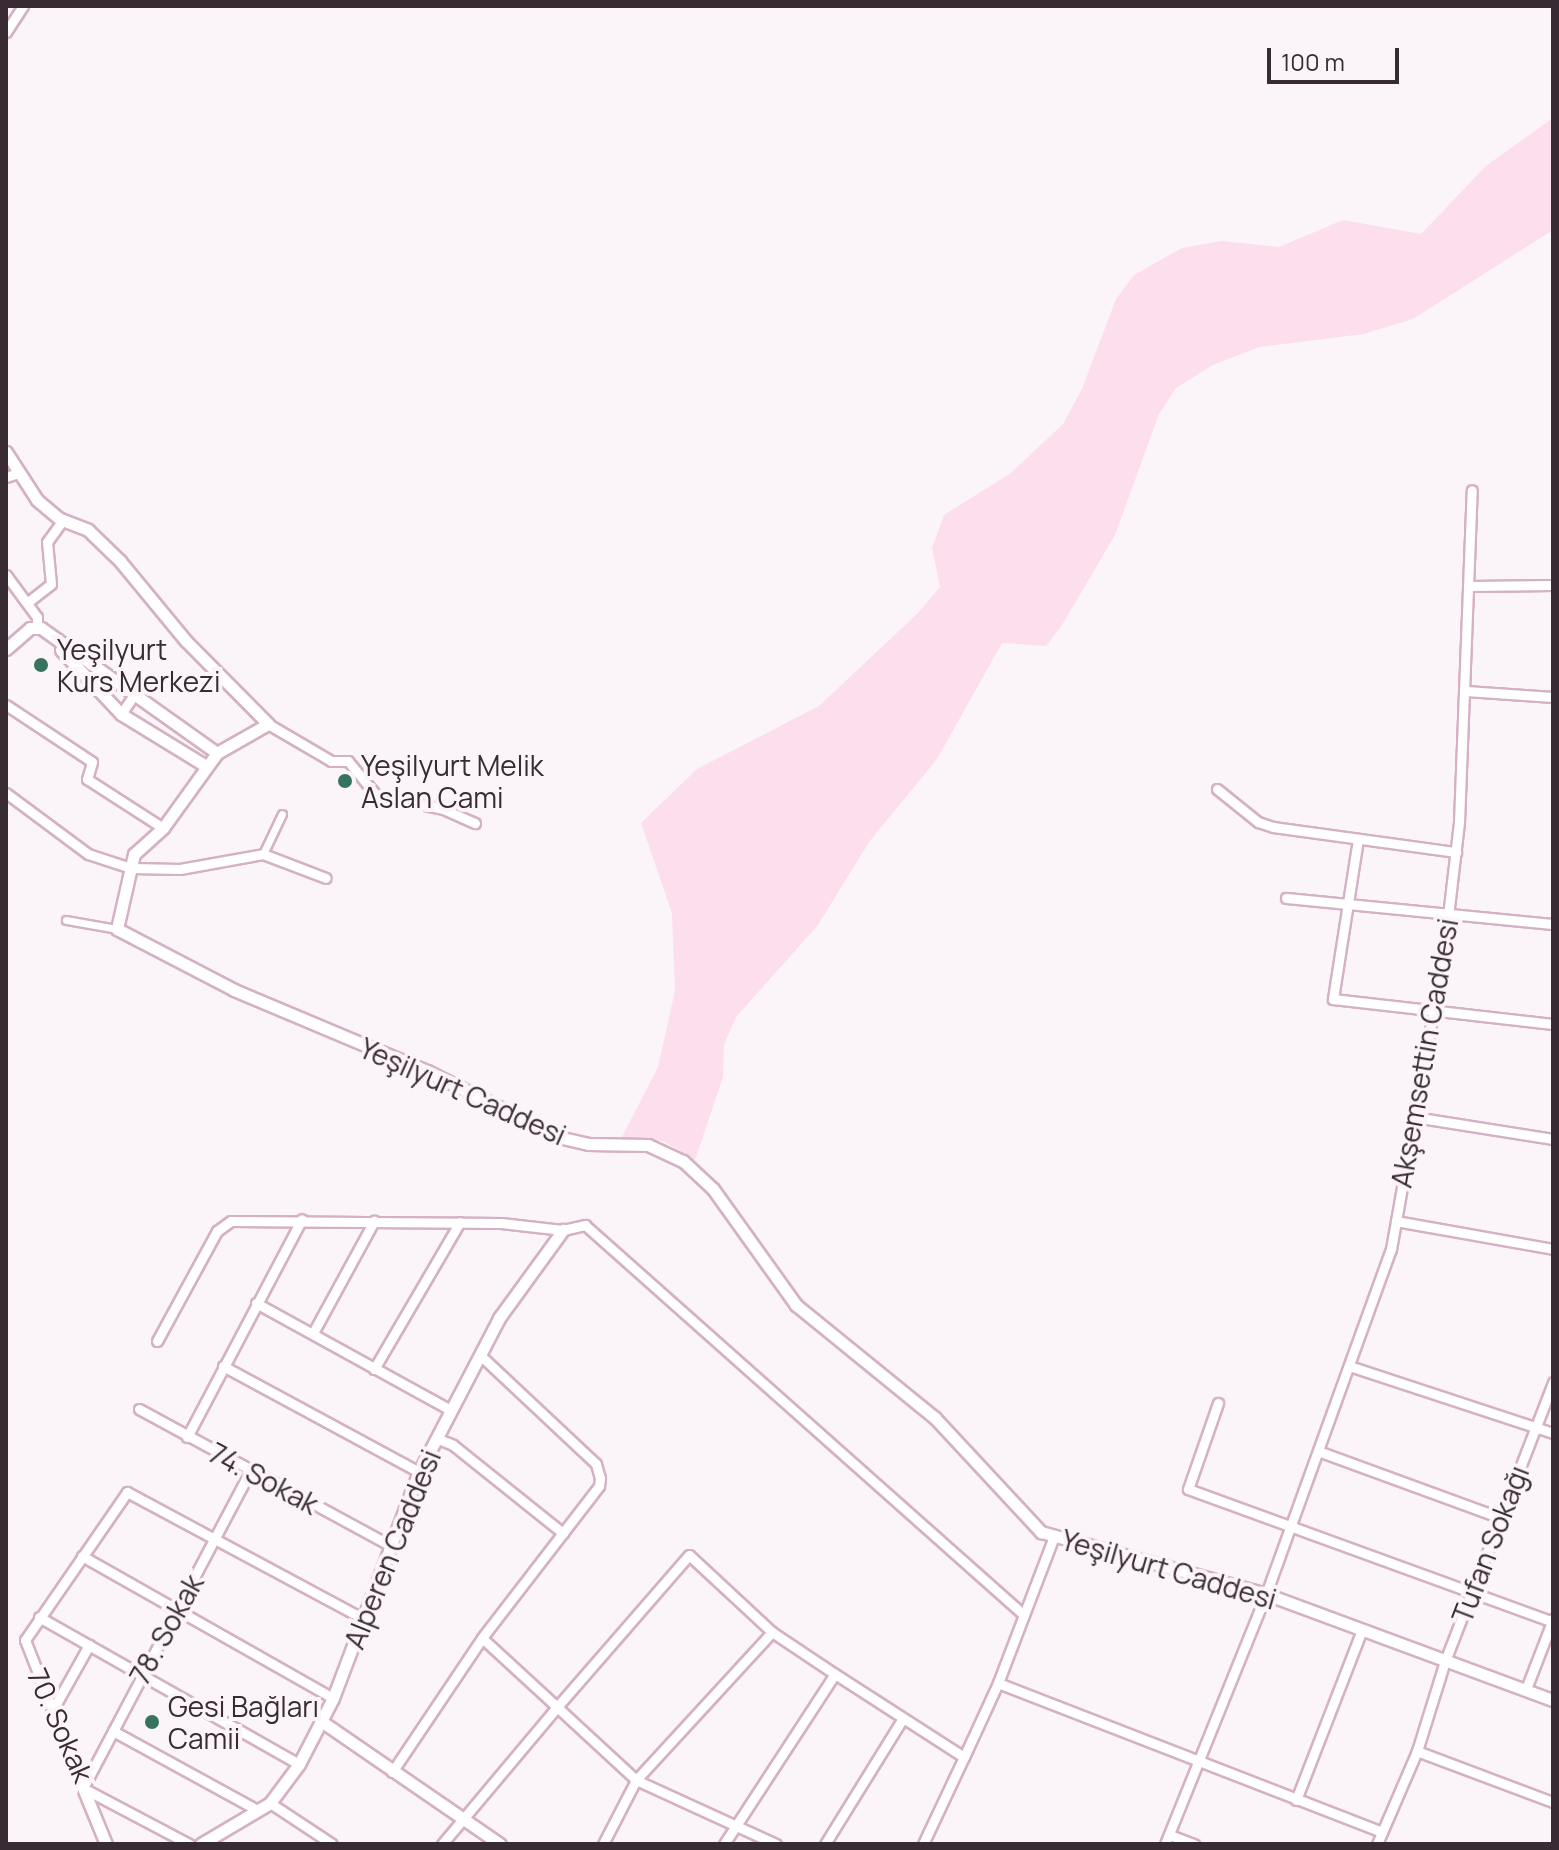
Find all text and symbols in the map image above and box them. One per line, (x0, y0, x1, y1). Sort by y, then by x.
scale bar (1271, 32, 1403, 82)
text: 100 m (1281, 45, 1345, 78)
place label: Yeşilyurt Kurs Merkezi (57, 632, 220, 698)
marker: Yeşilyurt Kurs Merkezi (32, 656, 50, 674)
place label: Yeşilyurt Melik Aslan Cami (361, 748, 544, 814)
marker: Yeşilyurt Melik Aslan Cami (336, 772, 354, 790)
street label: Akşemsettin Caddesi (1384, 916, 1464, 1190)
street label: Yeşilyurt Caddesi (355, 1030, 571, 1152)
street label: 74. Sokak (204, 1435, 324, 1521)
street label: Alperen Caddesi (337, 1445, 447, 1653)
street label: Tufan Sokağı (1445, 1461, 1535, 1627)
street label: Yeşilyurt Caddesi (1058, 1522, 1280, 1616)
street label: 78. Sokak (122, 1568, 210, 1690)
street label: 70. Sokak (21, 1663, 101, 1787)
place label: Gesi Bağları Camii (168, 1689, 319, 1755)
marker: Gesi Bağları Camii (143, 1713, 161, 1731)

